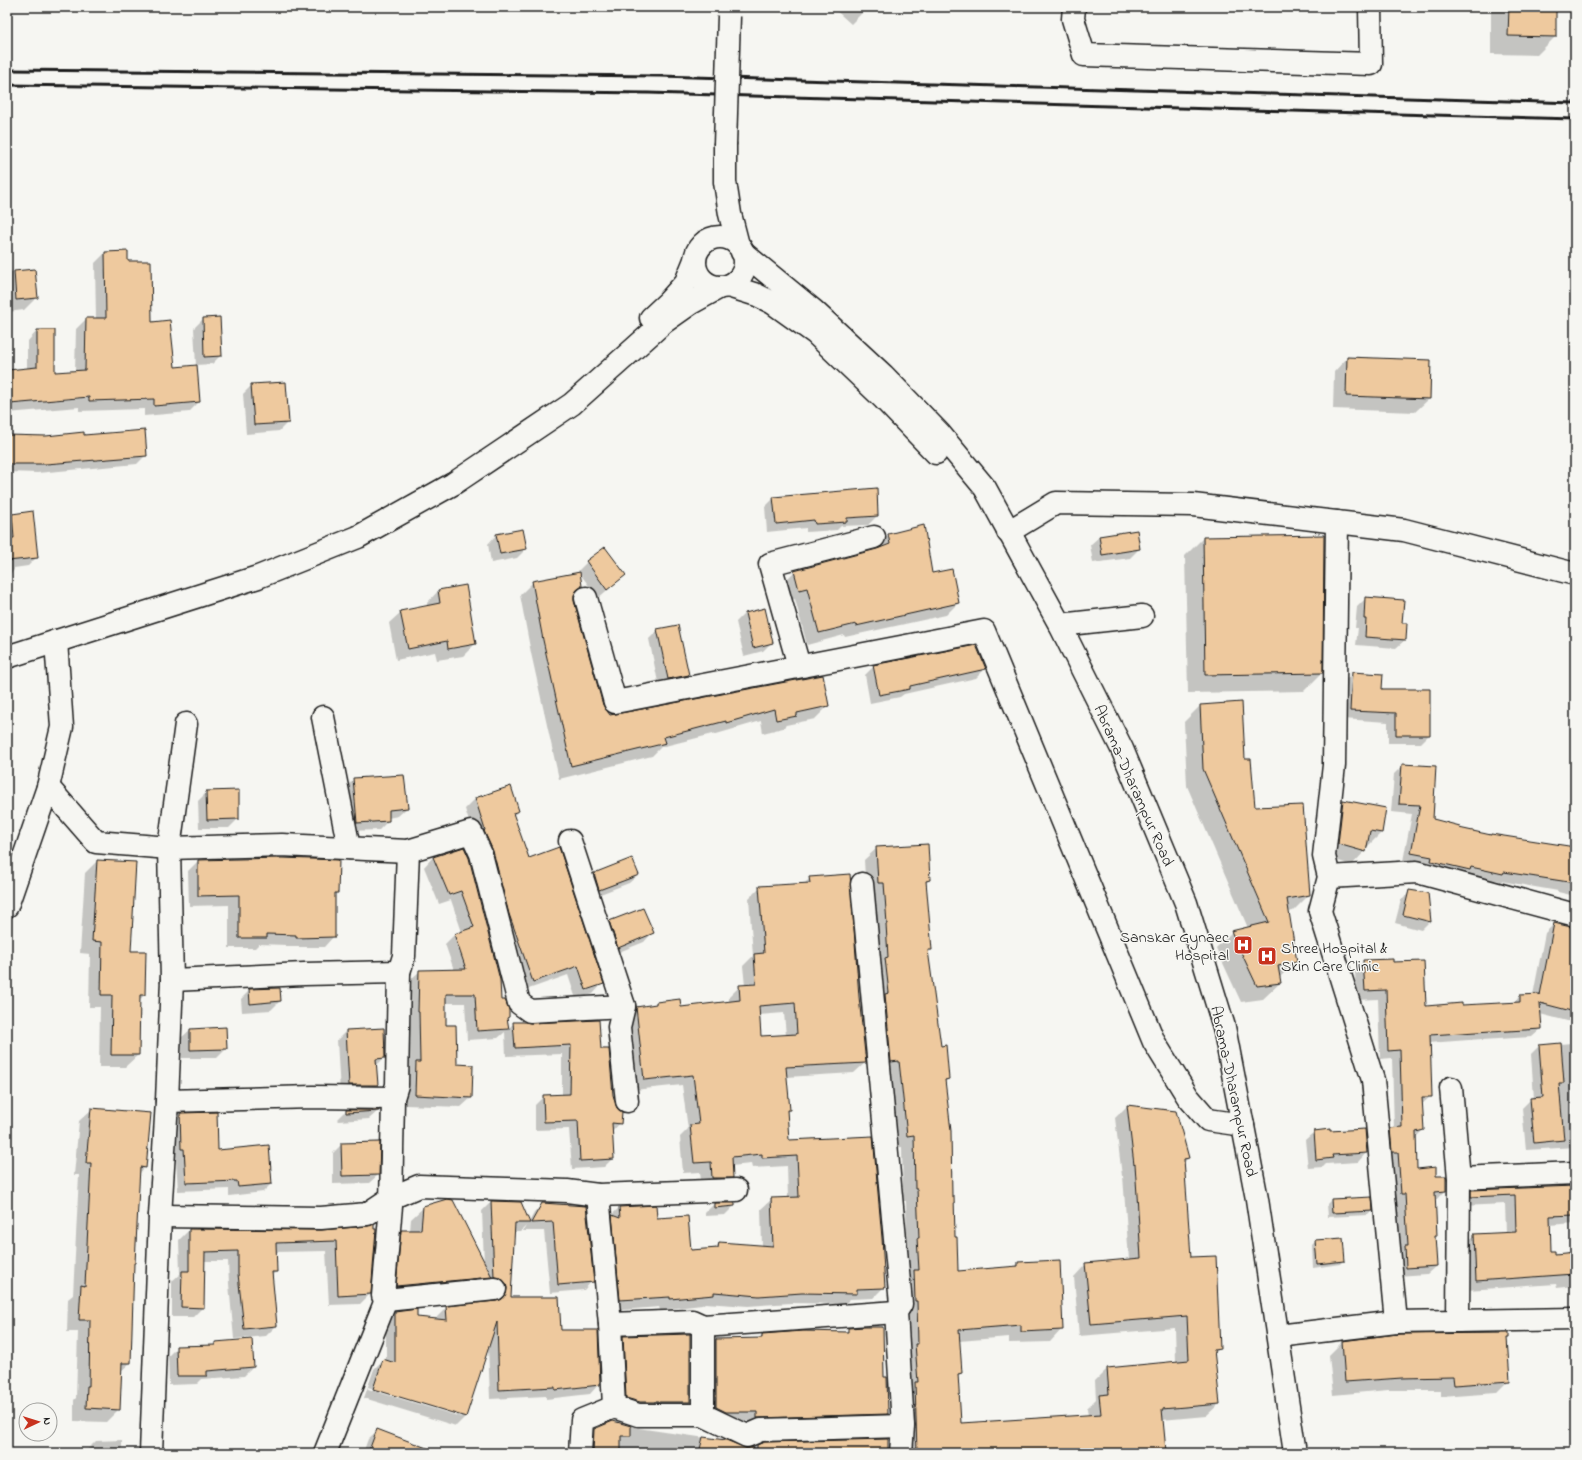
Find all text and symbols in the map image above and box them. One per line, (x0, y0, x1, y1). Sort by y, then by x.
street label: Abrama-Dharampur Road (1087, 701, 1180, 870)
place label: Sanskar Gynaec Hospital (1120, 926, 1230, 968)
hospital icon: Sanskar Gynaec Hospital (1232, 934, 1254, 956)
place label: Shree Hospital & Skin Care Clinic (1281, 937, 1388, 979)
hospital icon: Shree Hospital & Skin Care Clinic (1256, 945, 1278, 967)
street label: Abrama-Dharampur Road (1203, 1004, 1263, 1179)
north arrow (18, 1402, 58, 1442)
text: N (39, 1417, 55, 1426)

